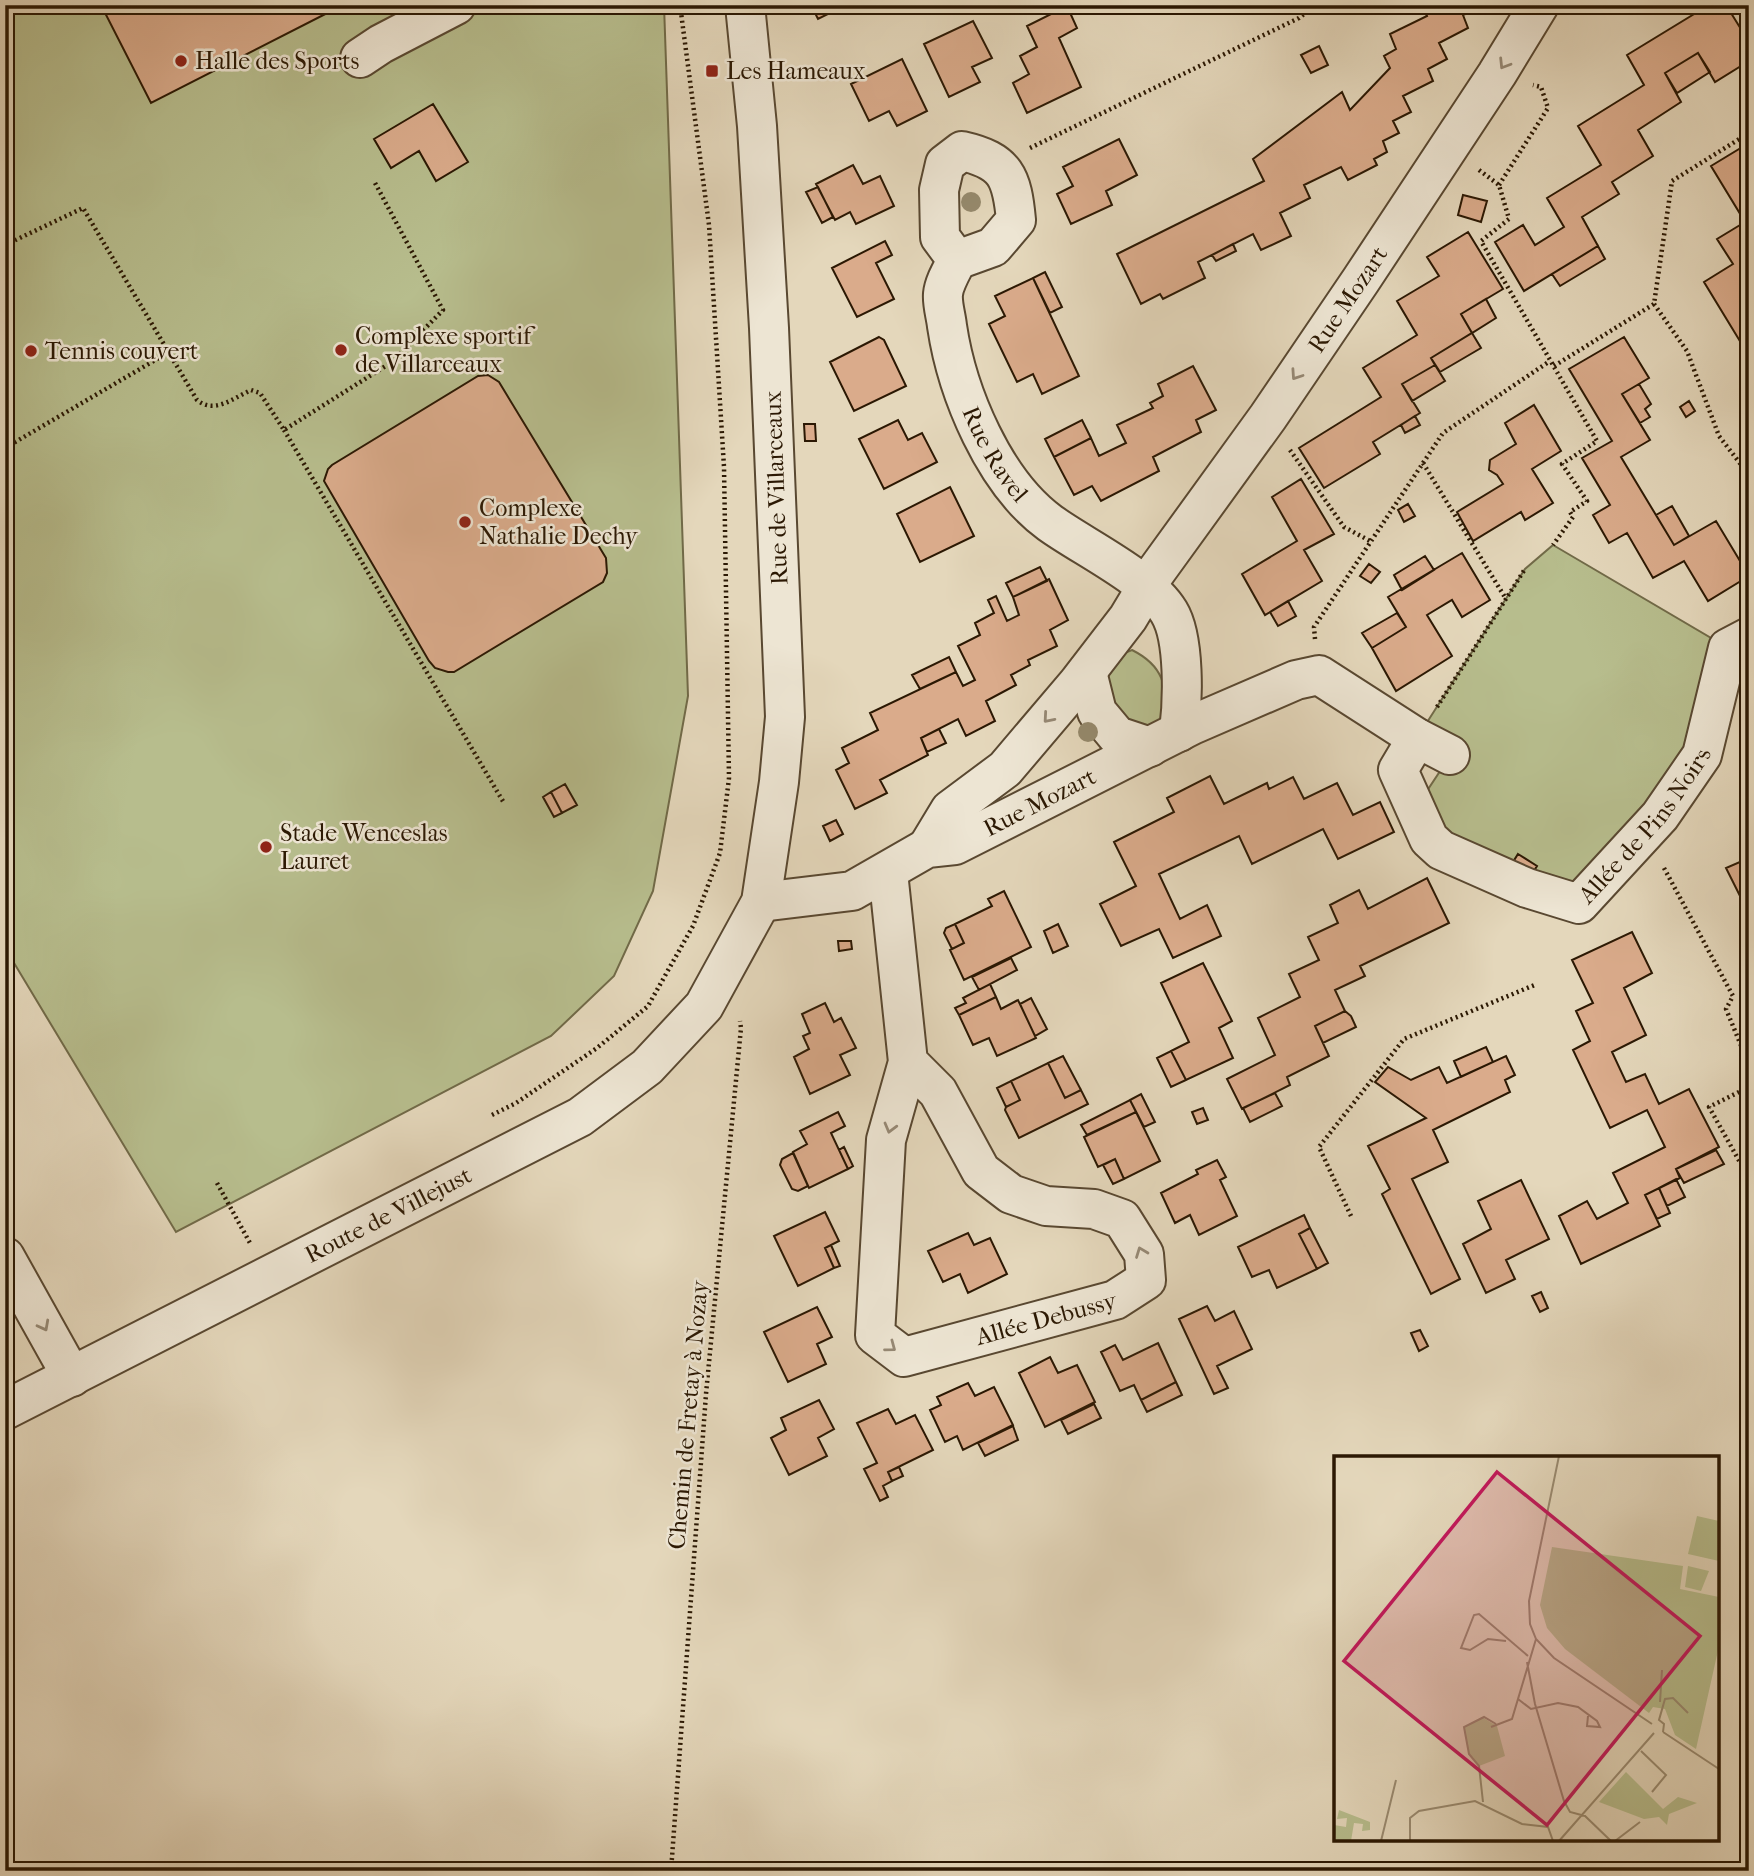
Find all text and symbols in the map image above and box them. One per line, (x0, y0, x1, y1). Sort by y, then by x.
place label: Halle des Sports (195, 47, 359, 75)
marker: Halle des Sports (173, 53, 189, 69)
one-way arrow (1499, 56, 1512, 69)
place label: Les Hameaux (726, 57, 866, 85)
marker: Les Hameaux (704, 63, 720, 79)
street label: Rue Mozart (1302, 241, 1394, 358)
place label: Complexe sportif de Villarceaux (355, 322, 536, 378)
place label: Tennis couvert (45, 337, 199, 365)
marker: Complexe sportif de Villarceaux (333, 342, 349, 358)
marker: Tennis couvert (23, 343, 39, 359)
one-way arrow (1292, 368, 1305, 381)
street label: Rue de Villarceaux (759, 390, 793, 586)
street label: Rue Ravel (957, 402, 1034, 508)
place label: Complexe Nathalie Dechy (479, 494, 639, 550)
marker: Complexe Nathalie Dechy (457, 514, 473, 530)
one-way arrow (1044, 710, 1056, 723)
street label: Allée de Pins Noirs (1572, 746, 1717, 910)
street label: Rue Mozart (979, 762, 1101, 842)
place label: Stade Wenceslas Lauret (280, 819, 448, 875)
marker: Stade Wenceslas Lauret (258, 839, 274, 855)
one-way arrow (883, 1122, 898, 1134)
street label: Route de Villejust (300, 1161, 476, 1269)
one-way arrow (1135, 1247, 1149, 1259)
street label: Chemin de Fretay à Nozay (662, 1278, 714, 1551)
street label: Allée Debussy (972, 1286, 1121, 1351)
one-way arrow (36, 1319, 50, 1332)
one-way arrow (883, 1339, 896, 1352)
inset map (1334, 1456, 1719, 1841)

